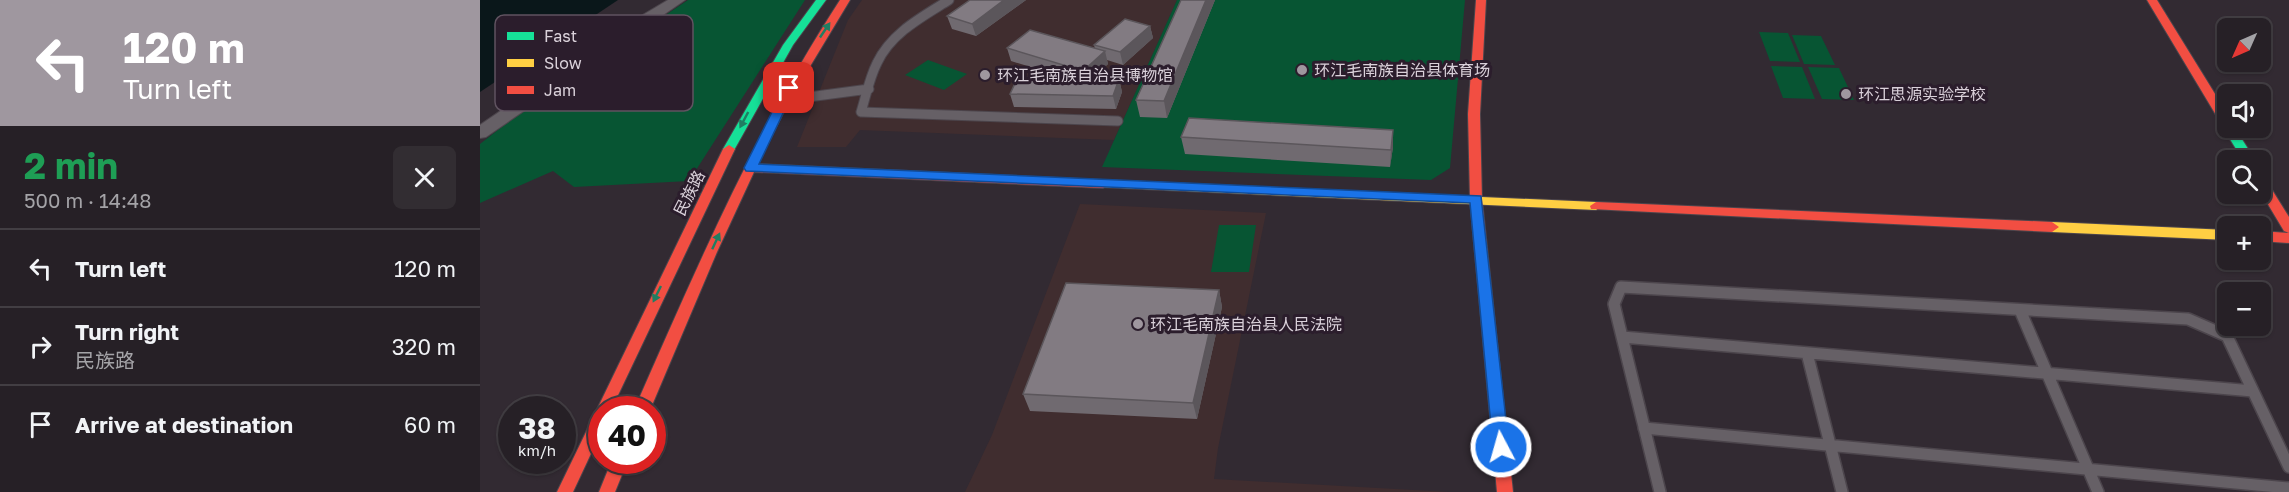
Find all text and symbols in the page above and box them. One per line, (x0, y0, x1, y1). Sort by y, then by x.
legend (495, 15, 693, 111)
north arrow (2217, 18, 2271, 72)
map controls (2217, 18, 2271, 336)
text: 120 m (123, 22, 245, 72)
one-way arrow (819, 22, 830, 38)
icon: left (24, 24, 102, 102)
text: Fast (544, 26, 577, 46)
text: Slow (544, 53, 582, 73)
place label: 环江毛南族自治县体育场 (1314, 60, 1490, 80)
pin (763, 62, 814, 113)
marker: 环江毛南族自治县体育场 (1295, 63, 1309, 77)
place label: 环江毛南族自治县博物馆 (997, 65, 1173, 85)
marker: 环江毛南族自治县博物馆 (978, 68, 992, 82)
icon: arrive (772, 71, 805, 104)
text: Turn left (123, 73, 232, 105)
text: Jam (544, 80, 576, 100)
place label: 环江思源实验学校 (1858, 84, 1986, 104)
button: sound (2217, 84, 2271, 138)
marker: 环江思源实验学校 (1839, 87, 1853, 101)
one-way arrow (739, 112, 749, 129)
text: 2 min (24, 144, 118, 187)
button: close (393, 146, 456, 209)
button: search (2217, 150, 2271, 204)
street label: 民族路 (669, 167, 709, 219)
text: 500 m · 14:48 (24, 188, 151, 212)
button: + (2217, 216, 2271, 270)
one-way arrow (712, 232, 721, 249)
icon: left (24, 252, 57, 285)
text: Turn left (75, 255, 166, 282)
text: 120 m (394, 255, 456, 282)
button: − (2217, 282, 2271, 336)
one-way arrow (652, 286, 661, 303)
place label: 环江毛南族自治县人民法院 (1150, 314, 1342, 334)
marker: 环江毛南族自治县人民法院 (1131, 317, 1145, 331)
text: Turn right (75, 318, 179, 345)
icon: right (24, 330, 57, 363)
text: 320 m (392, 333, 456, 360)
text: 民族路 (75, 348, 135, 372)
speed limit sign: 40 (588, 396, 666, 474)
icon: arrive (24, 408, 57, 441)
text: 38 (518, 410, 556, 446)
text: Arrive at destination (75, 411, 293, 438)
text: 60 m (404, 411, 456, 438)
position arrow (1469, 415, 1533, 479)
text: km/h (518, 441, 556, 459)

